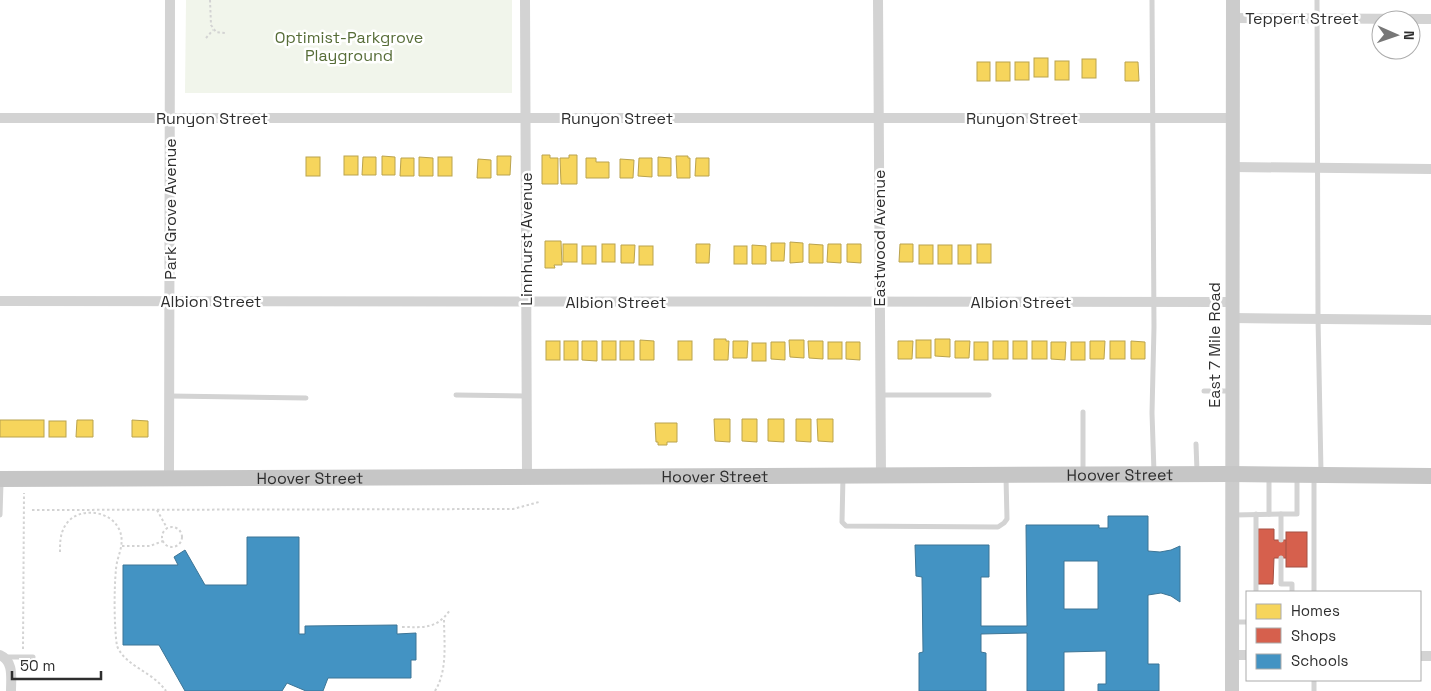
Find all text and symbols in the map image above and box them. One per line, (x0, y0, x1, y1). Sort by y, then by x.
street label: Teppert Street (1245, 8, 1359, 29)
north arrow (1371, 10, 1421, 60)
park label: Optimist-Parkgrove Playground (275, 27, 423, 66)
text: N (1400, 30, 1418, 40)
street label: Runyon Street (156, 108, 268, 129)
street label: Runyon Street (561, 108, 673, 129)
street label: Runyon Street (966, 108, 1078, 129)
street label: Park Grove Avenue (160, 138, 181, 280)
street label: Eastwood Avenue (869, 170, 890, 306)
street label: Linnhurst Avenue (516, 172, 537, 306)
street label: East 7 Mile Road (1204, 282, 1225, 408)
street label: Albion Street (161, 291, 261, 312)
street label: Albion Street (566, 292, 666, 313)
street label: Albion Street (971, 292, 1071, 313)
street label: Hoover Street (1067, 464, 1173, 485)
street label: Hoover Street (662, 465, 768, 487)
street label: Hoover Street (257, 467, 363, 488)
legend (1246, 591, 1421, 681)
text: Homes (1291, 601, 1340, 620)
text: Shops (1291, 626, 1336, 645)
scale bar (12, 648, 101, 680)
text: Schools (1291, 651, 1349, 670)
text: 50 m (20, 656, 55, 675)

